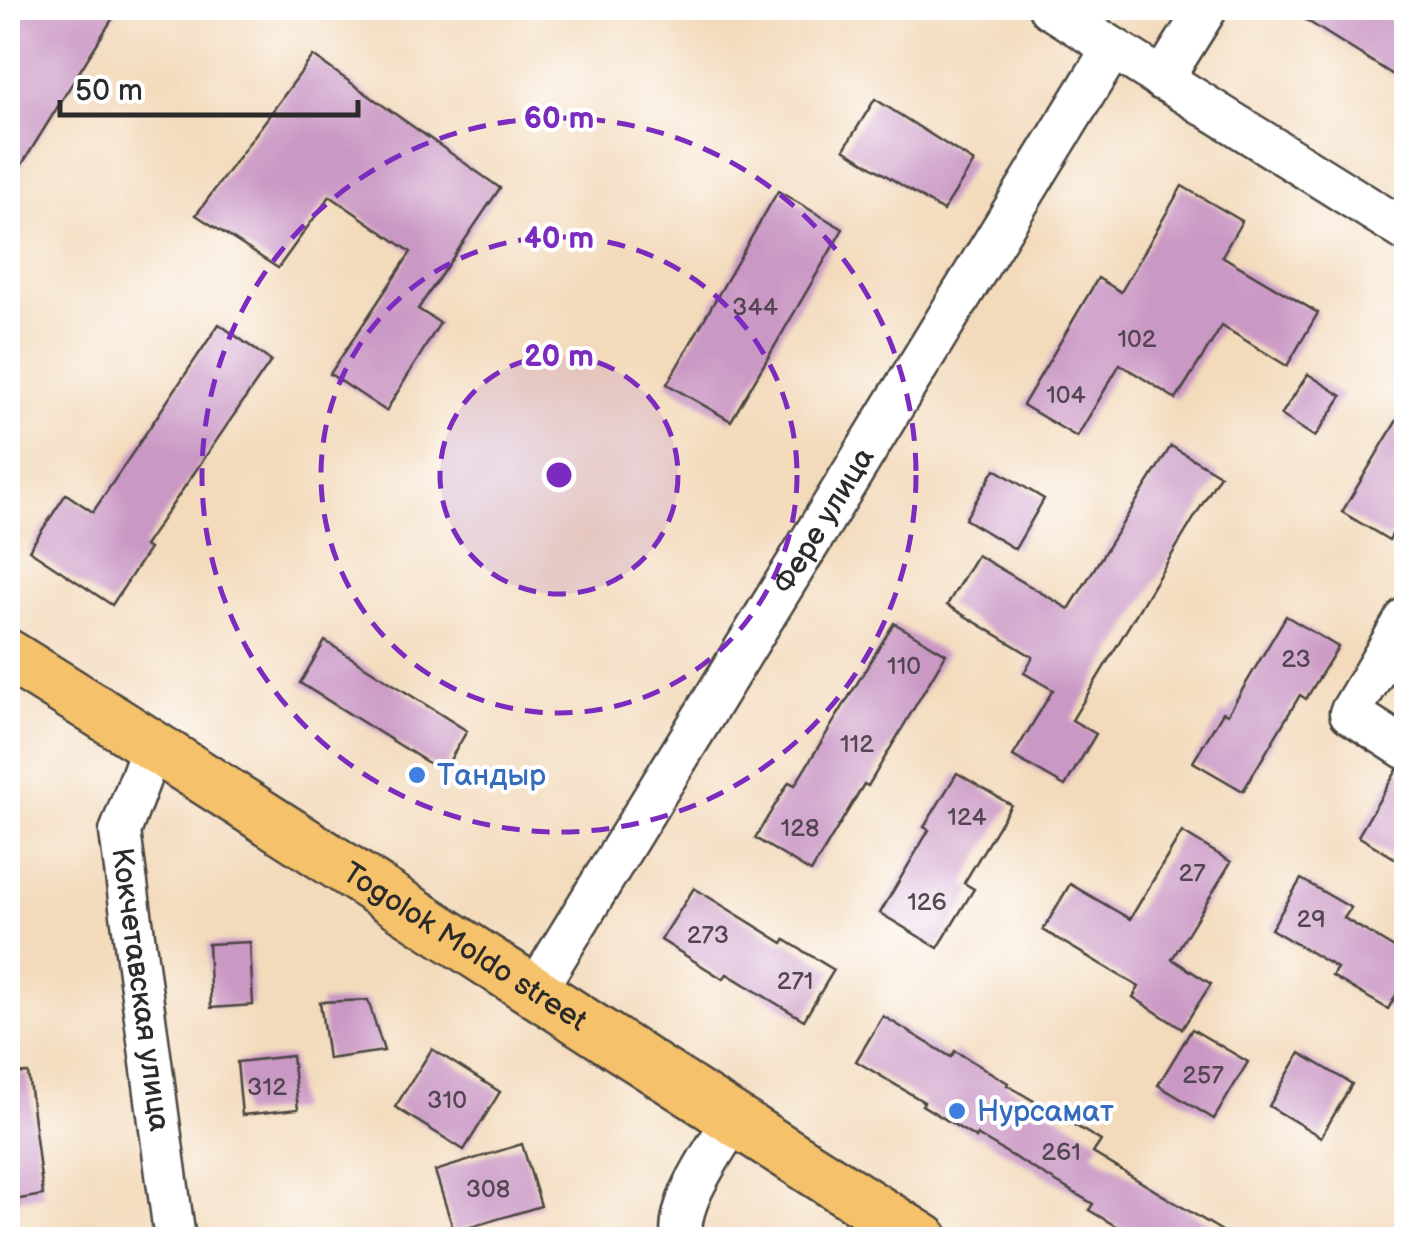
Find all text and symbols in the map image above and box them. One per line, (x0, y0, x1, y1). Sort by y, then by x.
scale bar (60, 55, 358, 117)
text: 50 m (75, 73, 143, 109)
text: 60 m (524, 101, 594, 137)
text: 40 m (524, 221, 594, 257)
house number: 344 (732, 292, 778, 323)
house number: 102 (1117, 324, 1157, 355)
text: 20 m (524, 339, 594, 375)
house number: 104 (1046, 380, 1086, 411)
street label: Фере улица (766, 441, 883, 600)
centre of rings (541, 457, 577, 493)
house number: 23 (1281, 644, 1311, 675)
house number: 110 (887, 651, 921, 682)
house number: 112 (840, 729, 874, 760)
place label: Тандыр (437, 758, 546, 794)
marker: Тандыр (406, 764, 428, 786)
house number: 124 (947, 802, 987, 833)
house number: 128 (780, 813, 820, 844)
street label: Кокчетавская улица (103, 846, 177, 1134)
street label: Togolok Moldo street (336, 855, 593, 1039)
house number: 27 (1178, 858, 1206, 889)
house number: 126 (907, 887, 947, 918)
house number: 29 (1296, 904, 1326, 935)
house number: 273 (687, 920, 729, 951)
house number: 271 (777, 966, 813, 997)
house number: 257 (1182, 1060, 1224, 1091)
house number: 312 (247, 1072, 287, 1103)
house number: 310 (427, 1085, 467, 1116)
place label: Нурсамат (977, 1094, 1114, 1130)
marker: Нурсамат (946, 1100, 968, 1122)
house number: 261 (1041, 1137, 1081, 1168)
house number: 308 (466, 1174, 510, 1205)

